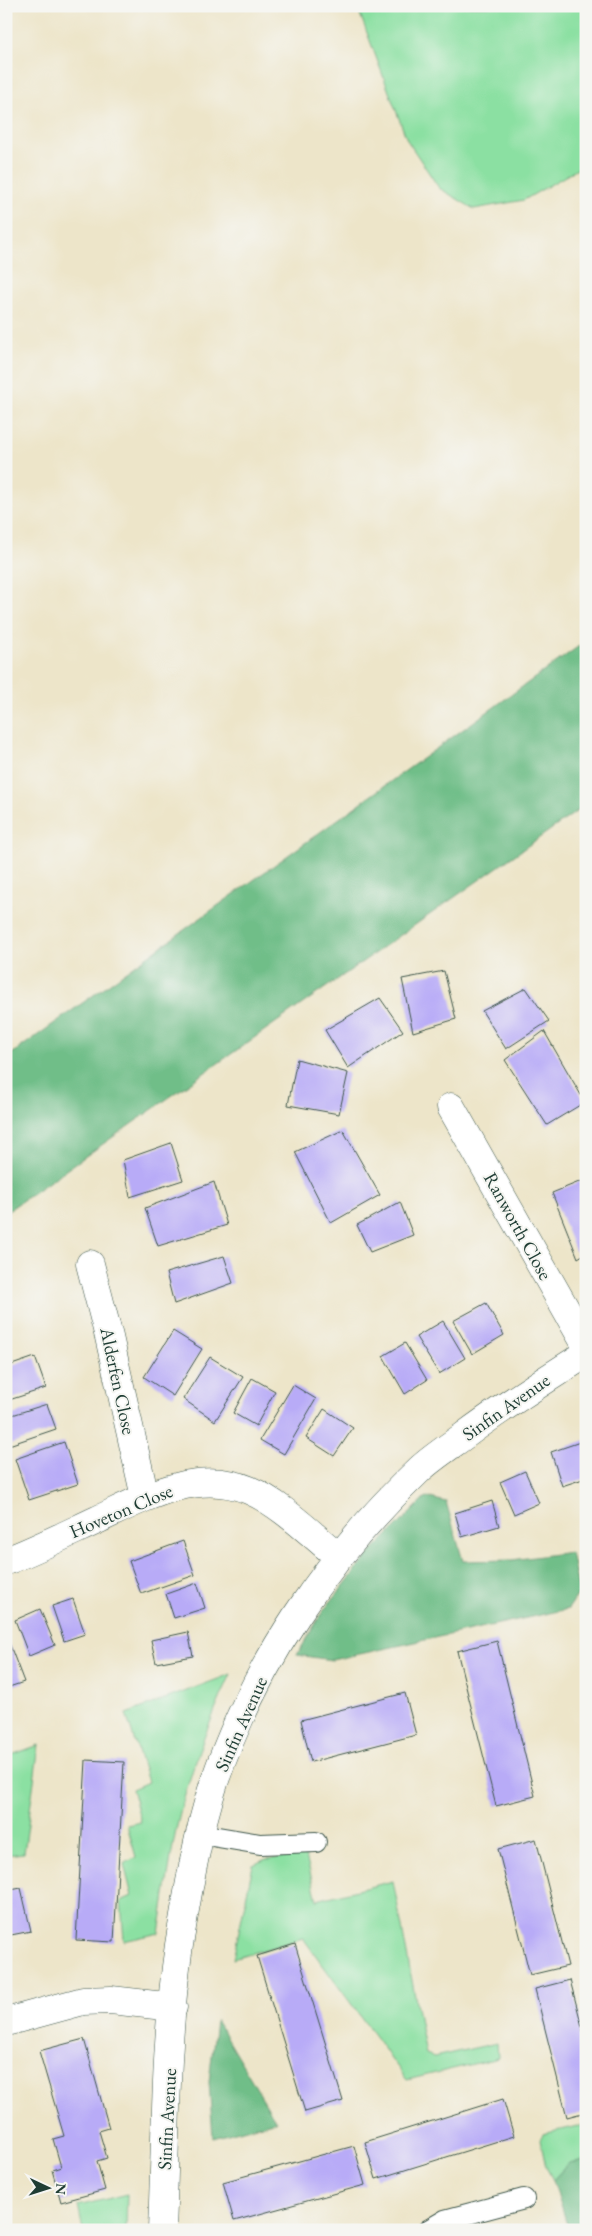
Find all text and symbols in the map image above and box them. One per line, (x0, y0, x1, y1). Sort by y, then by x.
street label: Ranworth Close (478, 1168, 558, 1284)
street label: Alderfen Close (94, 1324, 142, 1437)
street label: Sinfin Avenue (457, 1368, 555, 1446)
street label: Hoveton Close (65, 1478, 177, 1544)
street label: Sinfin Avenue (209, 1672, 273, 1776)
street label: Sinfin Avenue (152, 2068, 182, 2170)
north arrow (22, 2164, 72, 2214)
text: N (52, 2183, 70, 2196)

